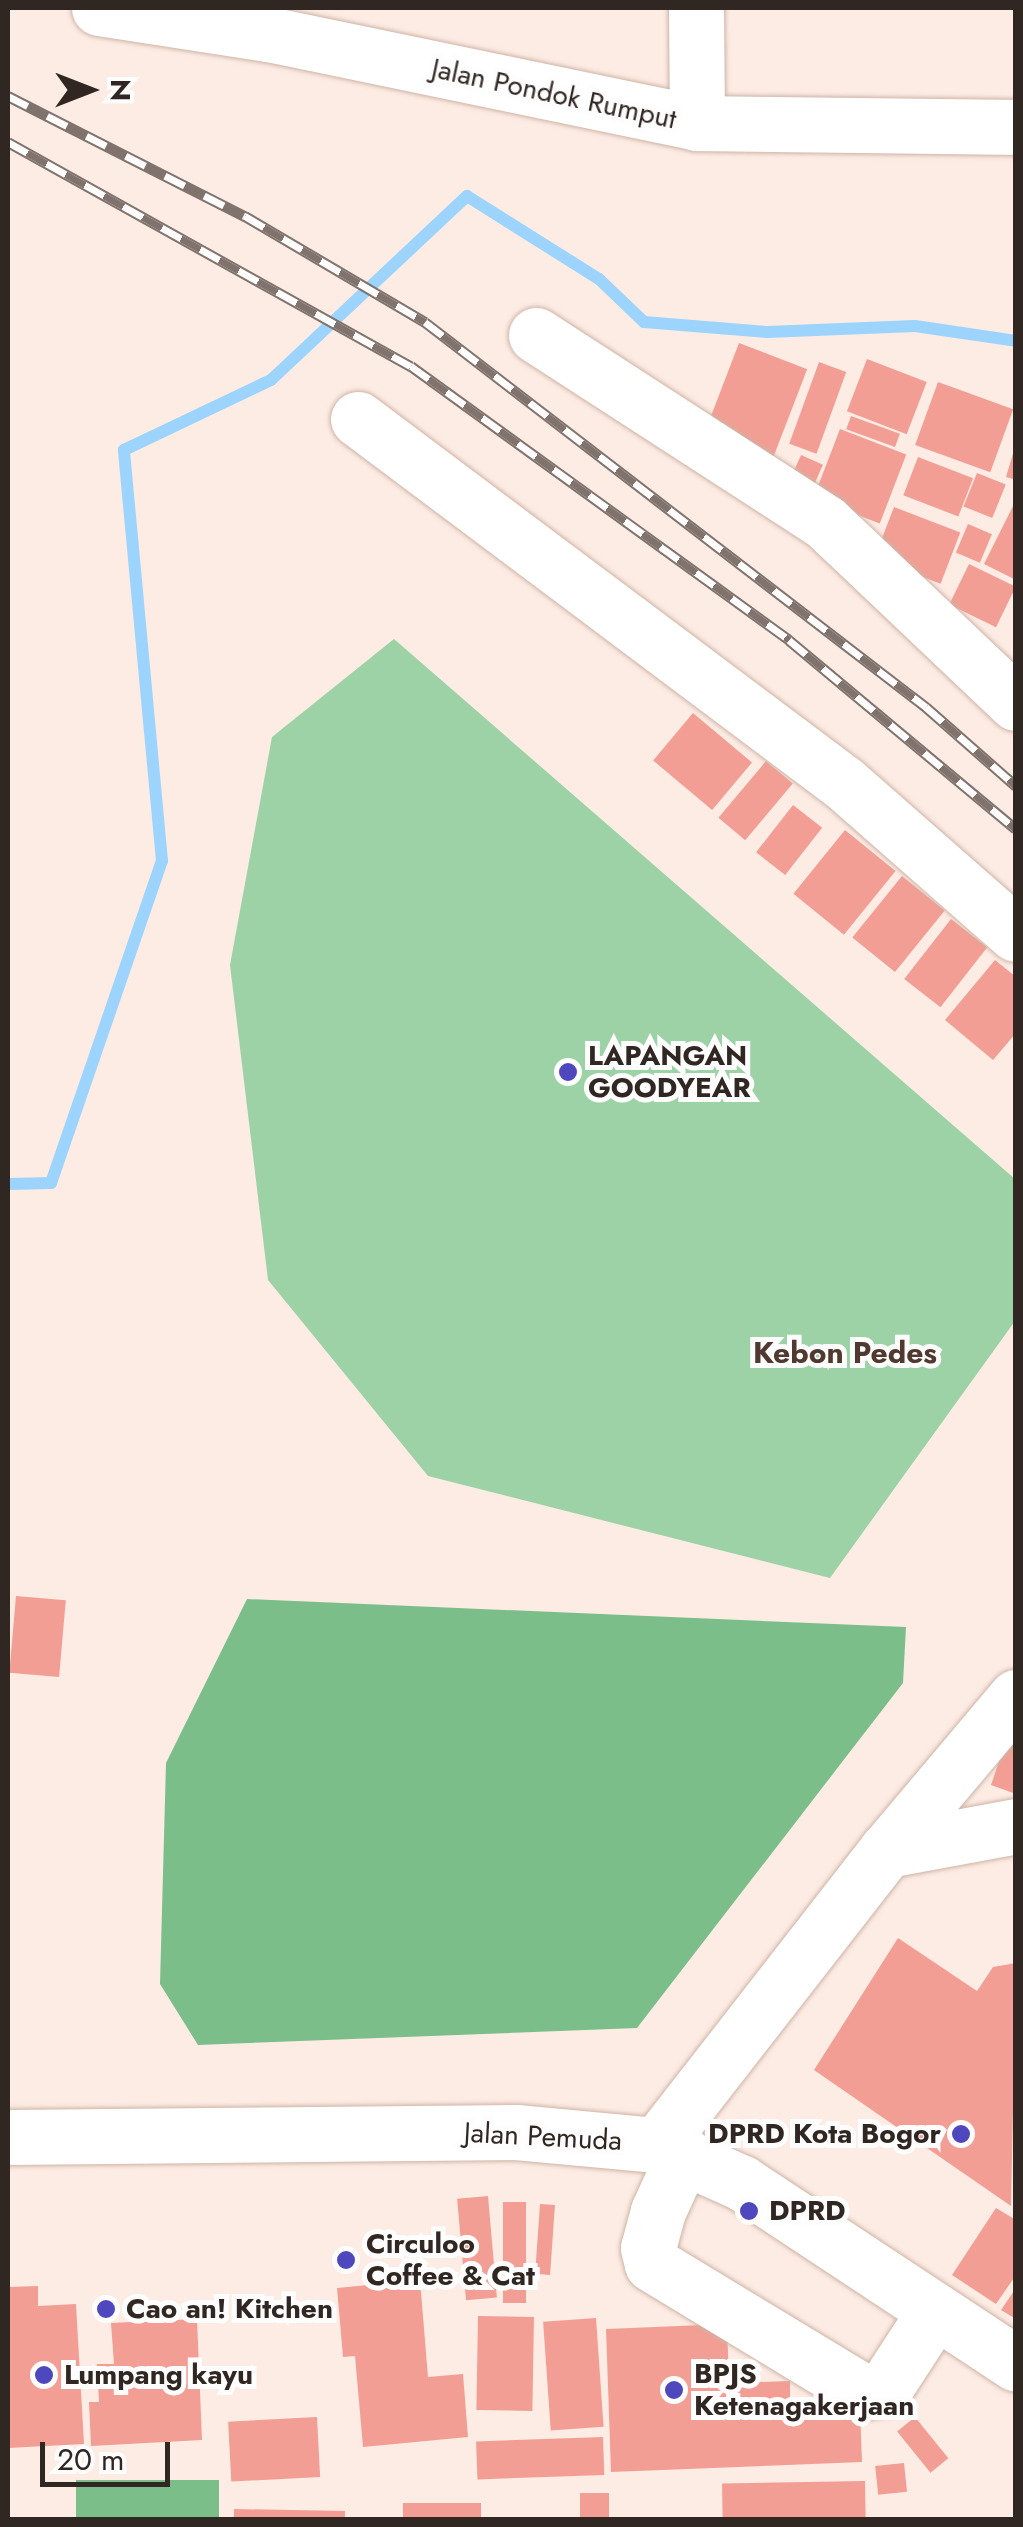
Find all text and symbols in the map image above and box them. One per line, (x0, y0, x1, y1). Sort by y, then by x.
north arrow (40, 40, 140, 140)
street label: Jalan Pondok Rumput (429, 52, 679, 136)
text: N (100, 79, 141, 101)
place label: LAPANGAN GOODYEAR (588, 1039, 751, 1105)
marker: LAPANGAN GOODYEAR (557, 1061, 579, 1083)
district label: Kebon Pedes (753, 1335, 937, 1371)
street label: Jalan Pemuda (463, 2116, 623, 2158)
place label: DPRD Kota Bogor (708, 2117, 941, 2151)
marker: DPRD Kota Bogor (950, 2123, 972, 2145)
place label: DPRD (769, 2194, 846, 2228)
marker: DPRD (738, 2200, 760, 2222)
place label: Circuloo Coffee & Cat (366, 2227, 535, 2293)
marker: Circuloo Coffee & Cat (335, 2249, 357, 2271)
place label: Cao an! Kitchen (126, 2292, 333, 2326)
marker: Cao an! Kitchen (95, 2298, 117, 2320)
place label: BPJS Ketenagakerjaan (694, 2357, 914, 2423)
place label: Lumpang kayu (64, 2358, 253, 2392)
marker: Lumpang kayu (33, 2364, 55, 2386)
marker: BPJS Ketenagakerjaan (663, 2379, 685, 2401)
scale bar (45, 2422, 175, 2484)
text: 20 m (57, 2438, 124, 2481)

